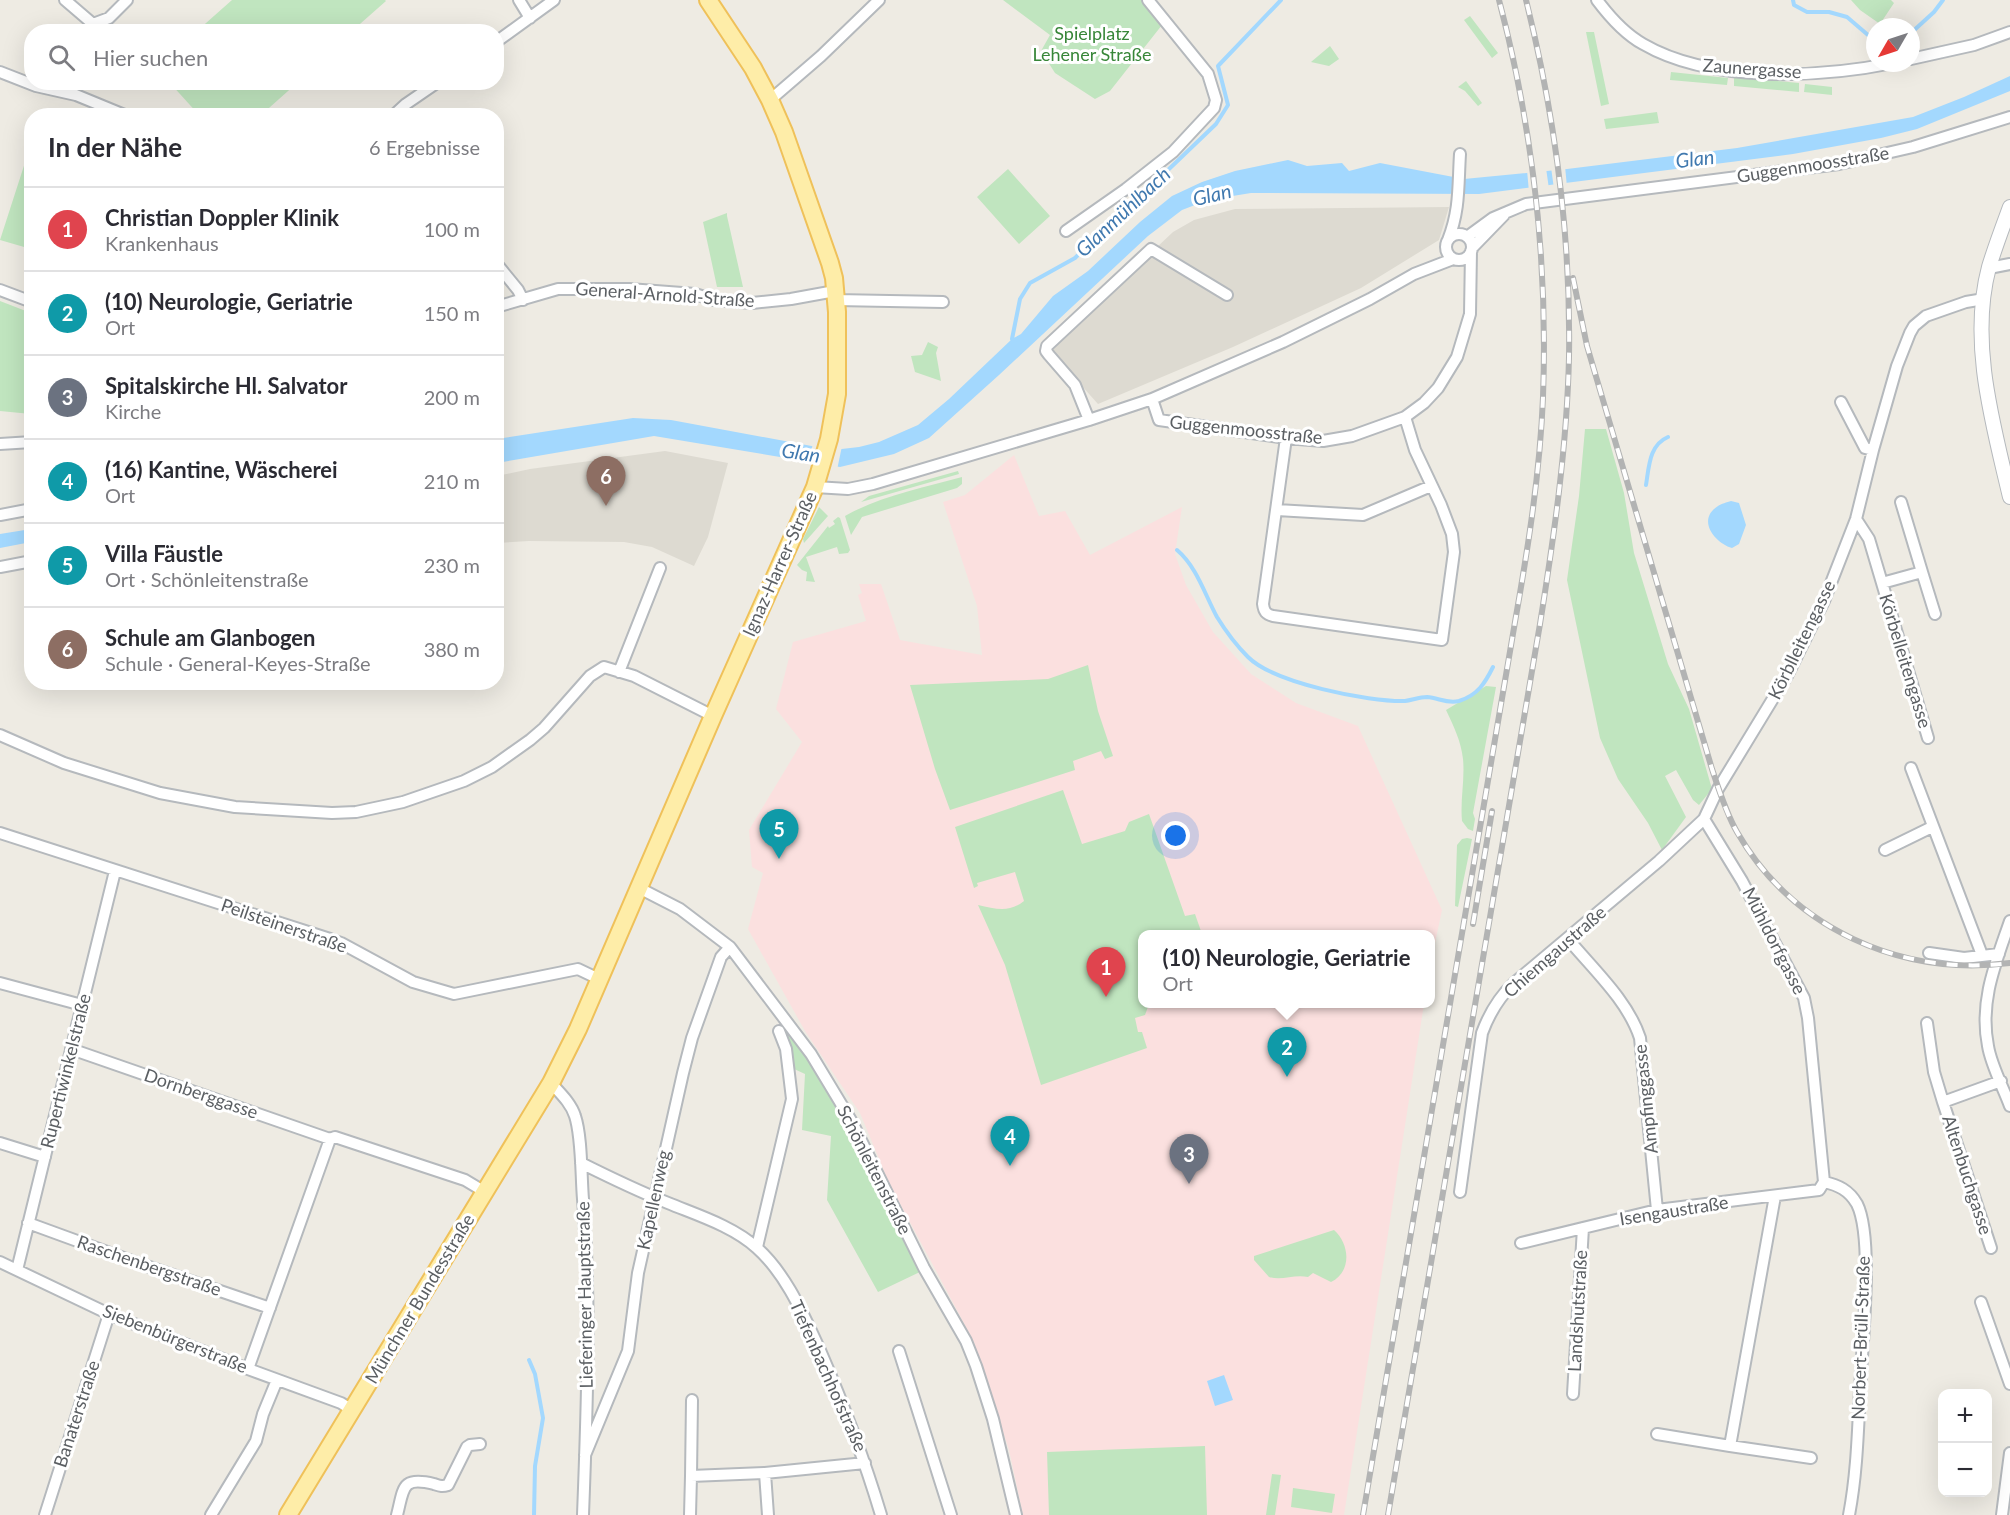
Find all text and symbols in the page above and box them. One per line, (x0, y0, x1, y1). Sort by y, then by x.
north arrow (1866, 18, 1920, 72)
park label: Spielplatz Lehener Straße (1032, 22, 1152, 65)
search box (24, 24, 504, 90)
icon: search (45, 41, 78, 74)
text: Hier suchen (93, 44, 208, 71)
street label: Zaunergasse (1702, 54, 1802, 82)
text: In der Nähe (48, 131, 182, 163)
text: 6 Ergebnisse (369, 135, 480, 159)
street label: Guggenmoosstraße (1735, 141, 1890, 187)
water label: Glan (1674, 144, 1716, 172)
water label: Glanmühlbach (1070, 161, 1175, 261)
water label: Glan (1190, 178, 1233, 210)
text: Christian Doppler Klinik (105, 204, 339, 231)
text: 1 (62, 217, 73, 241)
text: 100 m (424, 217, 480, 241)
text: Krankenhaus (105, 231, 219, 255)
street label: General-Arnold-Straße (575, 277, 755, 311)
text: (10) Neurologie, Geriatrie (105, 288, 353, 315)
text: 2 (62, 301, 73, 325)
text: 150 m (424, 301, 480, 325)
text: Ort (105, 315, 135, 339)
text: Spitalskirche Hl. Salvator (105, 372, 347, 399)
text: 3 (62, 385, 73, 409)
text: 200 m (424, 385, 480, 409)
text: Kirche (105, 399, 161, 423)
street label: Guggenmoosstraße (1169, 410, 1324, 448)
water label: Glan (780, 437, 822, 467)
text: (16) Kantine, Wäscherei (105, 456, 338, 483)
pin: 6 (586, 456, 626, 506)
text: 4 (62, 469, 73, 493)
text: 210 m (424, 469, 480, 493)
text: Ort (105, 483, 135, 507)
street label: Ignaz-Harrer-Straße (737, 488, 821, 640)
text: Villa Fäustle (105, 540, 223, 567)
text: 5 (62, 553, 73, 577)
text: 230 m (424, 553, 480, 577)
text: Ort · Schönleitenstraße (105, 567, 309, 591)
street label: Körblleitengasse (1763, 576, 1839, 703)
street label: Körbelleitengasse (1875, 591, 1937, 731)
text: Schule am Glanbogen (105, 624, 316, 651)
text: 6 (62, 637, 73, 661)
text: 380 m (424, 637, 480, 661)
text: Schule · General-Keyes-Straße (105, 651, 371, 675)
pin: 5 (760, 810, 798, 859)
your location (1161, 821, 1190, 850)
street label: Mühldorfgasse (1738, 883, 1811, 998)
street label: Peilsteinerstraße (218, 893, 350, 957)
street label: Chiemgaustraße (1499, 901, 1610, 1002)
popup (1138, 930, 1435, 1008)
text: (10) Neurologie, Geriatrie (1163, 944, 1410, 971)
pin: 1 (1086, 948, 1126, 997)
text: Ort (1163, 971, 1193, 995)
street label: Rupertiwinkelstraße (35, 991, 95, 1150)
pin: 2 (1268, 1028, 1306, 1077)
street label: Ampfinggasse (1628, 1043, 1662, 1155)
street label: Dornberggasse (141, 1063, 261, 1123)
street label: Schönleitenstraße (833, 1101, 917, 1238)
street label: Altenbuchgasse (1938, 1112, 1998, 1237)
pin: 4 (990, 1116, 1030, 1166)
pin: 3 (1170, 1134, 1208, 1184)
street label: Kapellenweg (632, 1148, 674, 1252)
street label: Isengaustraße (1618, 1191, 1730, 1229)
street label: Lieferinger Hauptstraße (571, 1201, 597, 1389)
street label: Münchner Bundesstraße (360, 1210, 479, 1387)
street label: Raschenbergstraße (74, 1230, 224, 1300)
street label: Landshutstraße (1563, 1249, 1591, 1373)
street label: Norbert-Brüll-Straße (1846, 1256, 1874, 1420)
street label: Tiefenbachhofstraße (786, 1296, 872, 1455)
street label: Siebenbürgerstraße (100, 1299, 251, 1377)
street label: Banaterstraße (48, 1357, 104, 1470)
map controls (1938, 1389, 1992, 1497)
button: + (1938, 1389, 1992, 1443)
button: − (1938, 1443, 1992, 1497)

